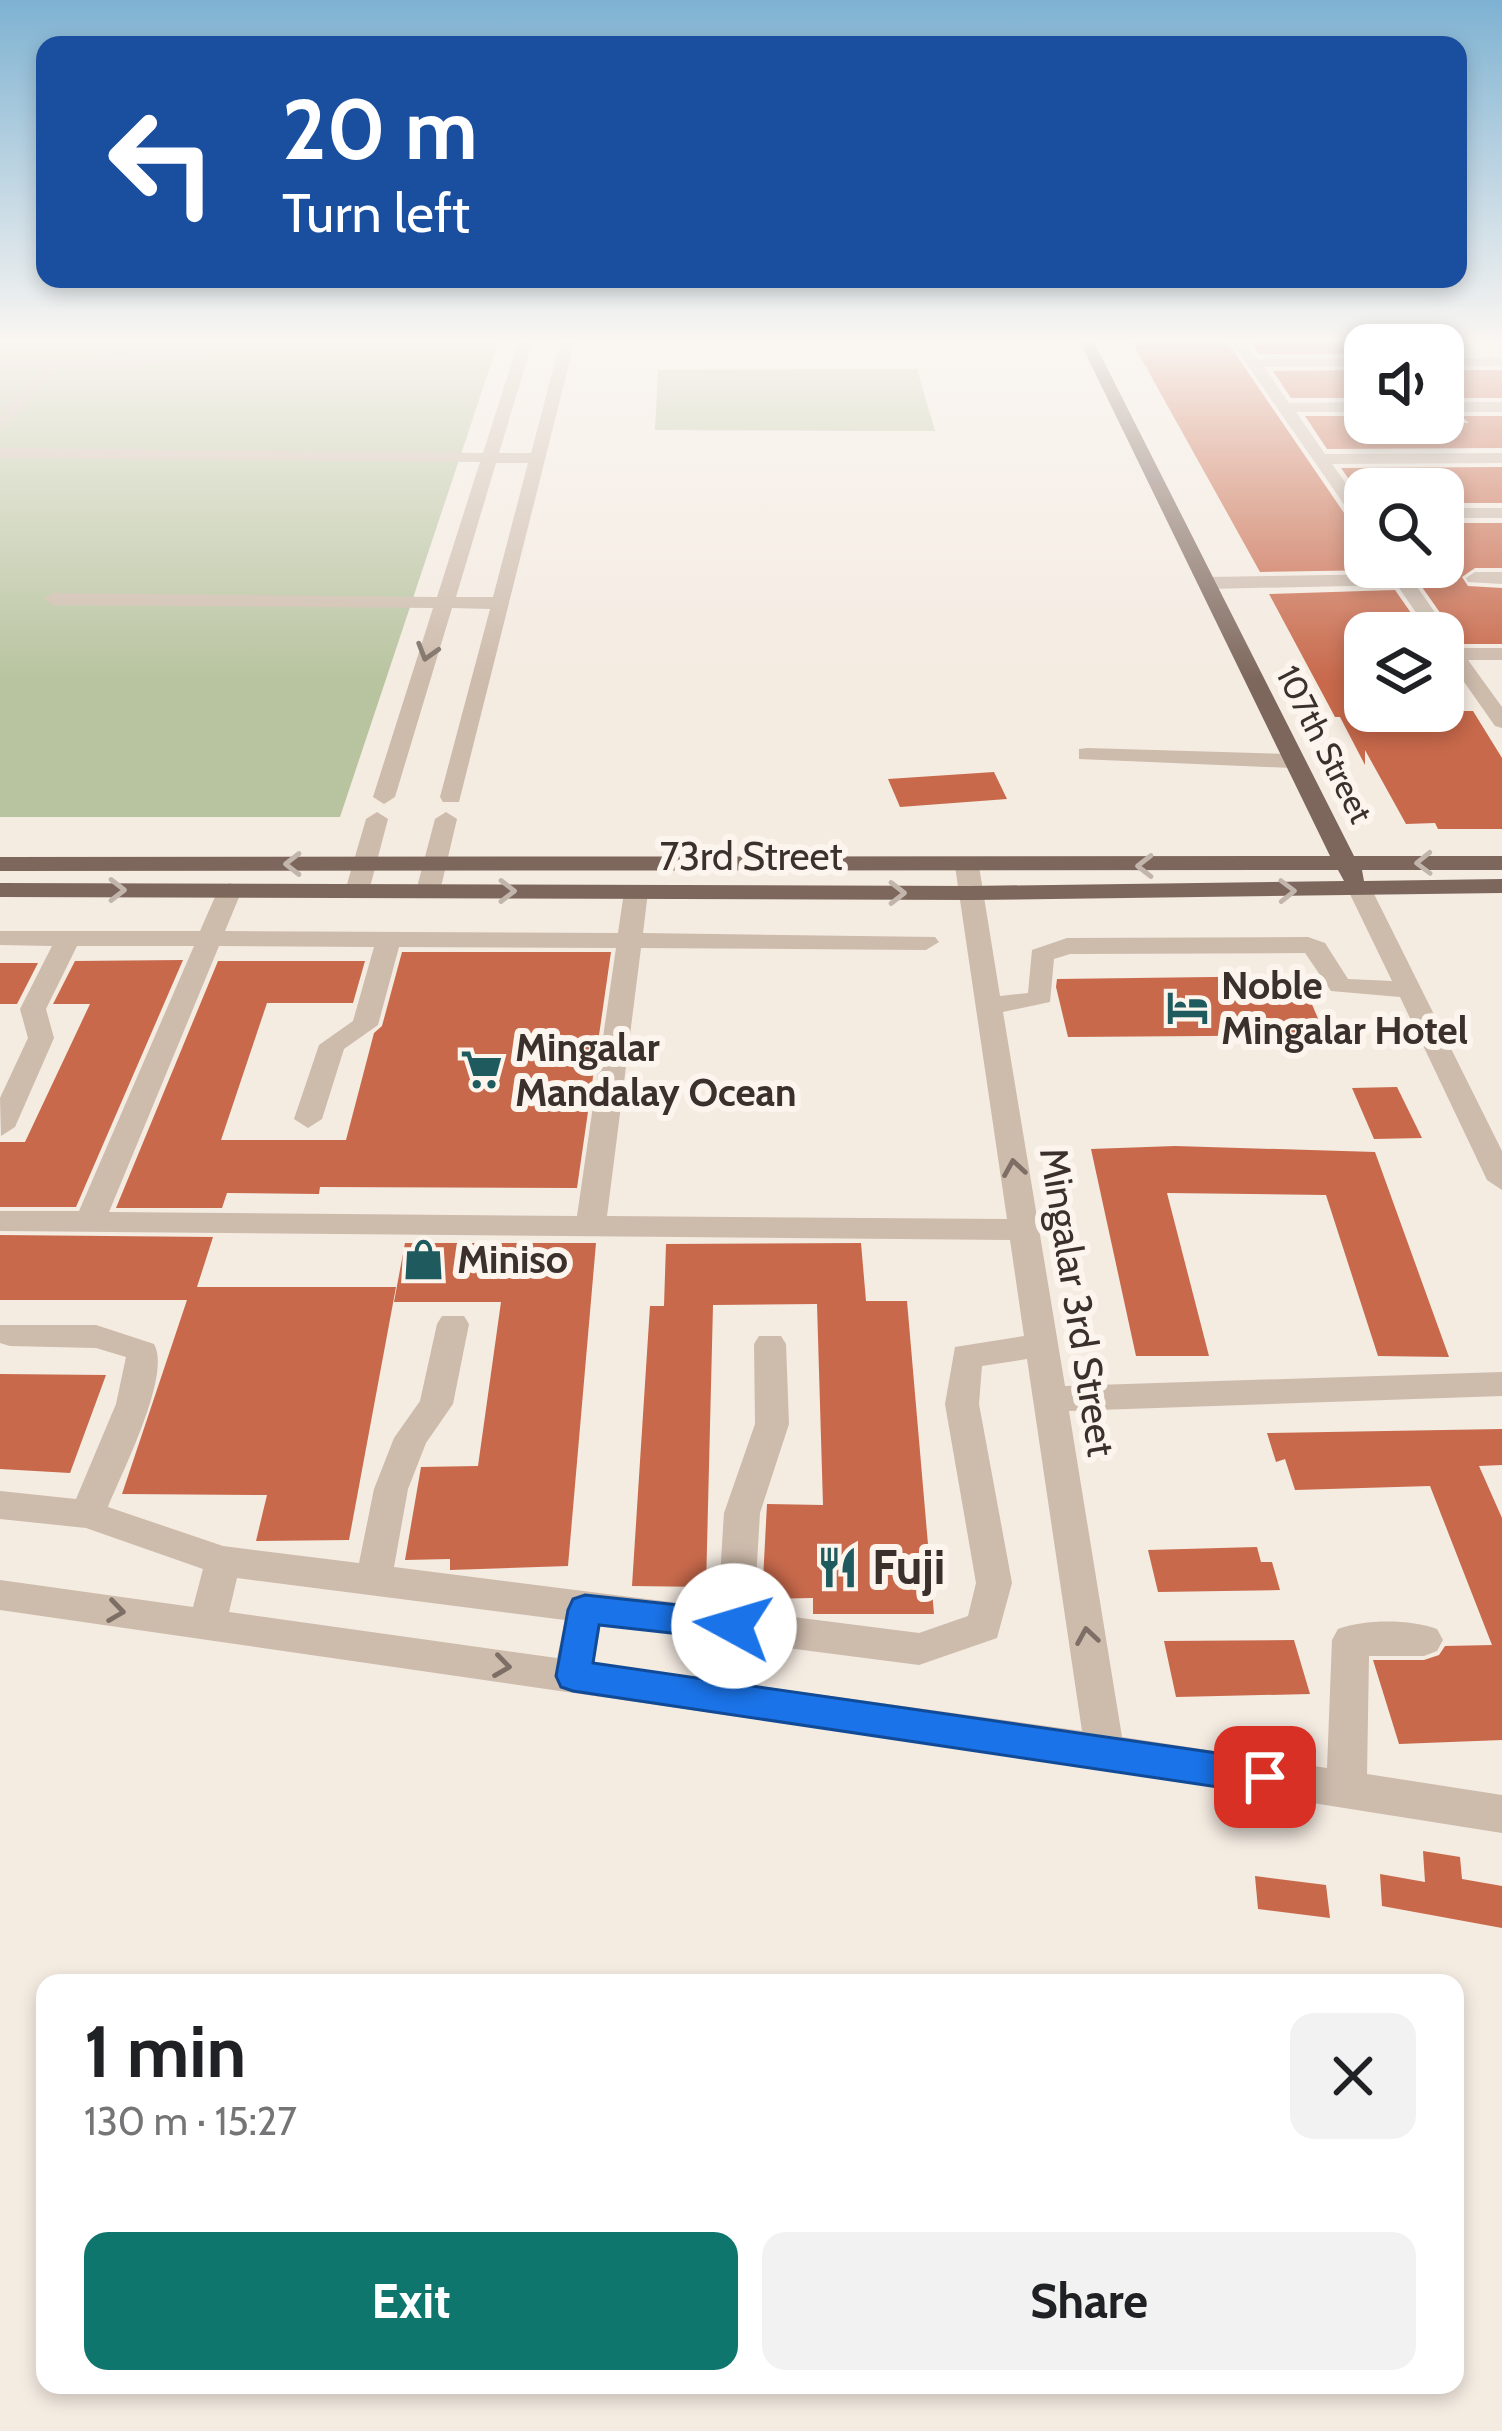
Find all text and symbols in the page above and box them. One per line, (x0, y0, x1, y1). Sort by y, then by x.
text: 20 m (282, 78, 478, 180)
icon: left (84, 84, 240, 240)
text: Turn left (282, 180, 470, 246)
map controls (1344, 324, 1464, 732)
button: sound (1344, 324, 1464, 444)
button: search (1344, 468, 1464, 588)
button: layers (1344, 612, 1464, 732)
one-way arrow (416, 641, 441, 662)
street label: 107th Street (1268, 659, 1382, 829)
street label: 73rd Street (659, 832, 843, 880)
one-way arrow (1414, 850, 1433, 876)
one-way arrow (283, 851, 301, 877)
one-way arrow (1135, 853, 1153, 879)
one-way arrow (109, 877, 127, 903)
one-way arrow (499, 878, 517, 904)
one-way arrow (1278, 879, 1297, 905)
one-way arrow (889, 880, 907, 906)
place label: Noble Mingalar Hotel (1221, 961, 1468, 1054)
hotel icon: Noble Mingalar Hotel (1164, 984, 1210, 1030)
place label: Mingalar Mandalay Ocean (515, 1023, 797, 1116)
supermarket icon: Mingalar Mandalay Ocean (458, 1046, 504, 1092)
street label: Mingalar 3rd Street (1030, 1144, 1126, 1460)
one-way arrow (1002, 1158, 1028, 1177)
place label: Miniso (457, 1235, 568, 1283)
shop icon: Miniso (400, 1236, 446, 1282)
place label: Fuji (872, 1538, 945, 1596)
restaurant icon: Fuji (815, 1544, 861, 1590)
position arrow (671, 1563, 797, 1689)
one-way arrow (106, 1597, 126, 1623)
one-way arrow (1075, 1626, 1101, 1646)
one-way arrow (492, 1652, 512, 1678)
pin (1214, 1726, 1316, 1828)
icon: arrive (1232, 1744, 1298, 1810)
text: 1 min (84, 2008, 246, 2095)
button: close (1290, 2013, 1416, 2139)
text: 130 m · 15:27 (84, 2097, 297, 2145)
button: Exit (84, 2232, 738, 2370)
button: Share (762, 2232, 1416, 2370)

